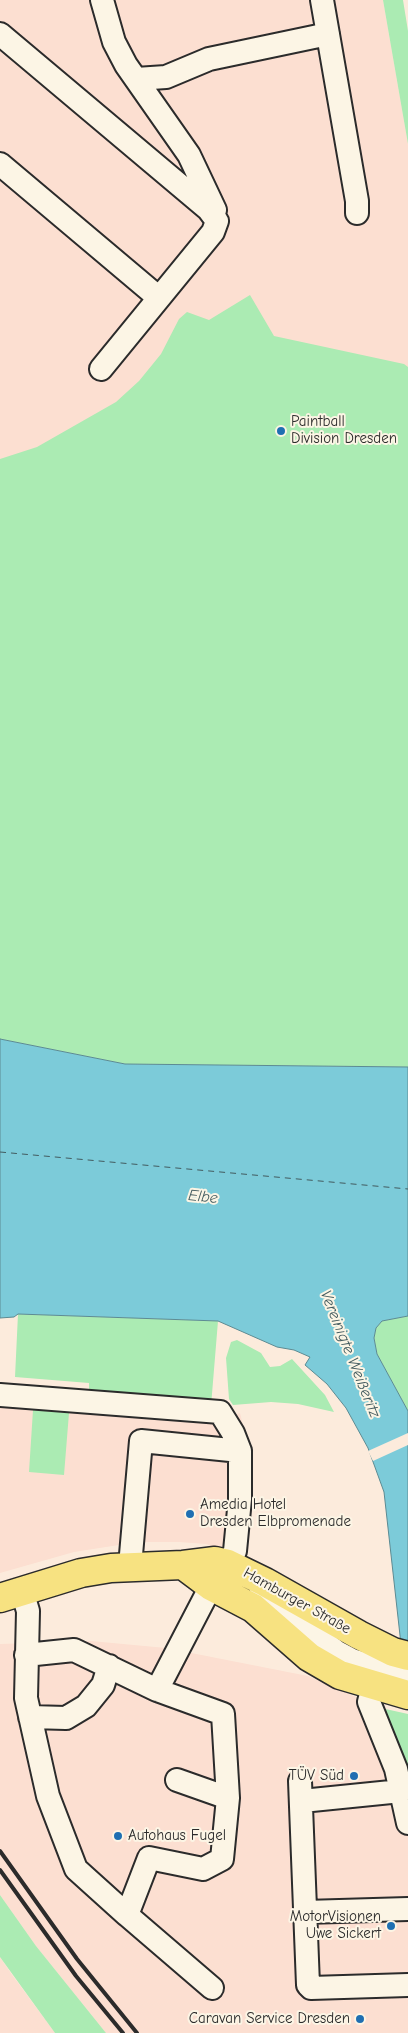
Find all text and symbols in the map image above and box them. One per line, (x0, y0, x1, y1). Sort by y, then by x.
place label: Paintball Division Dresden (291, 413, 397, 448)
marker: Paintball Division Dresden (275, 425, 287, 437)
water label: Elbe (187, 1186, 219, 1208)
water label: Vereinigte Weißeritz (316, 1288, 384, 1420)
place label: Amedia Hotel Dresden Elbpromenade (200, 1496, 351, 1531)
marker: Amedia Hotel Dresden Elbpromenade (184, 1508, 196, 1520)
street label: Hamburger Straße (240, 1564, 354, 1638)
place label: TÜV Süd (289, 1767, 344, 1785)
marker: TÜV Süd (348, 1770, 360, 1782)
place label: Autohaus Fugel (128, 1827, 226, 1845)
marker: Autohaus Fugel (112, 1830, 124, 1842)
place label: MotorVisionen Uwe Sickert (290, 1908, 381, 1943)
marker: MotorVisionen Uwe Sickert (385, 1920, 397, 1932)
place label: Caravan Service Dresden (189, 2010, 350, 2028)
marker: Caravan Service Dresden (354, 2013, 366, 2025)

